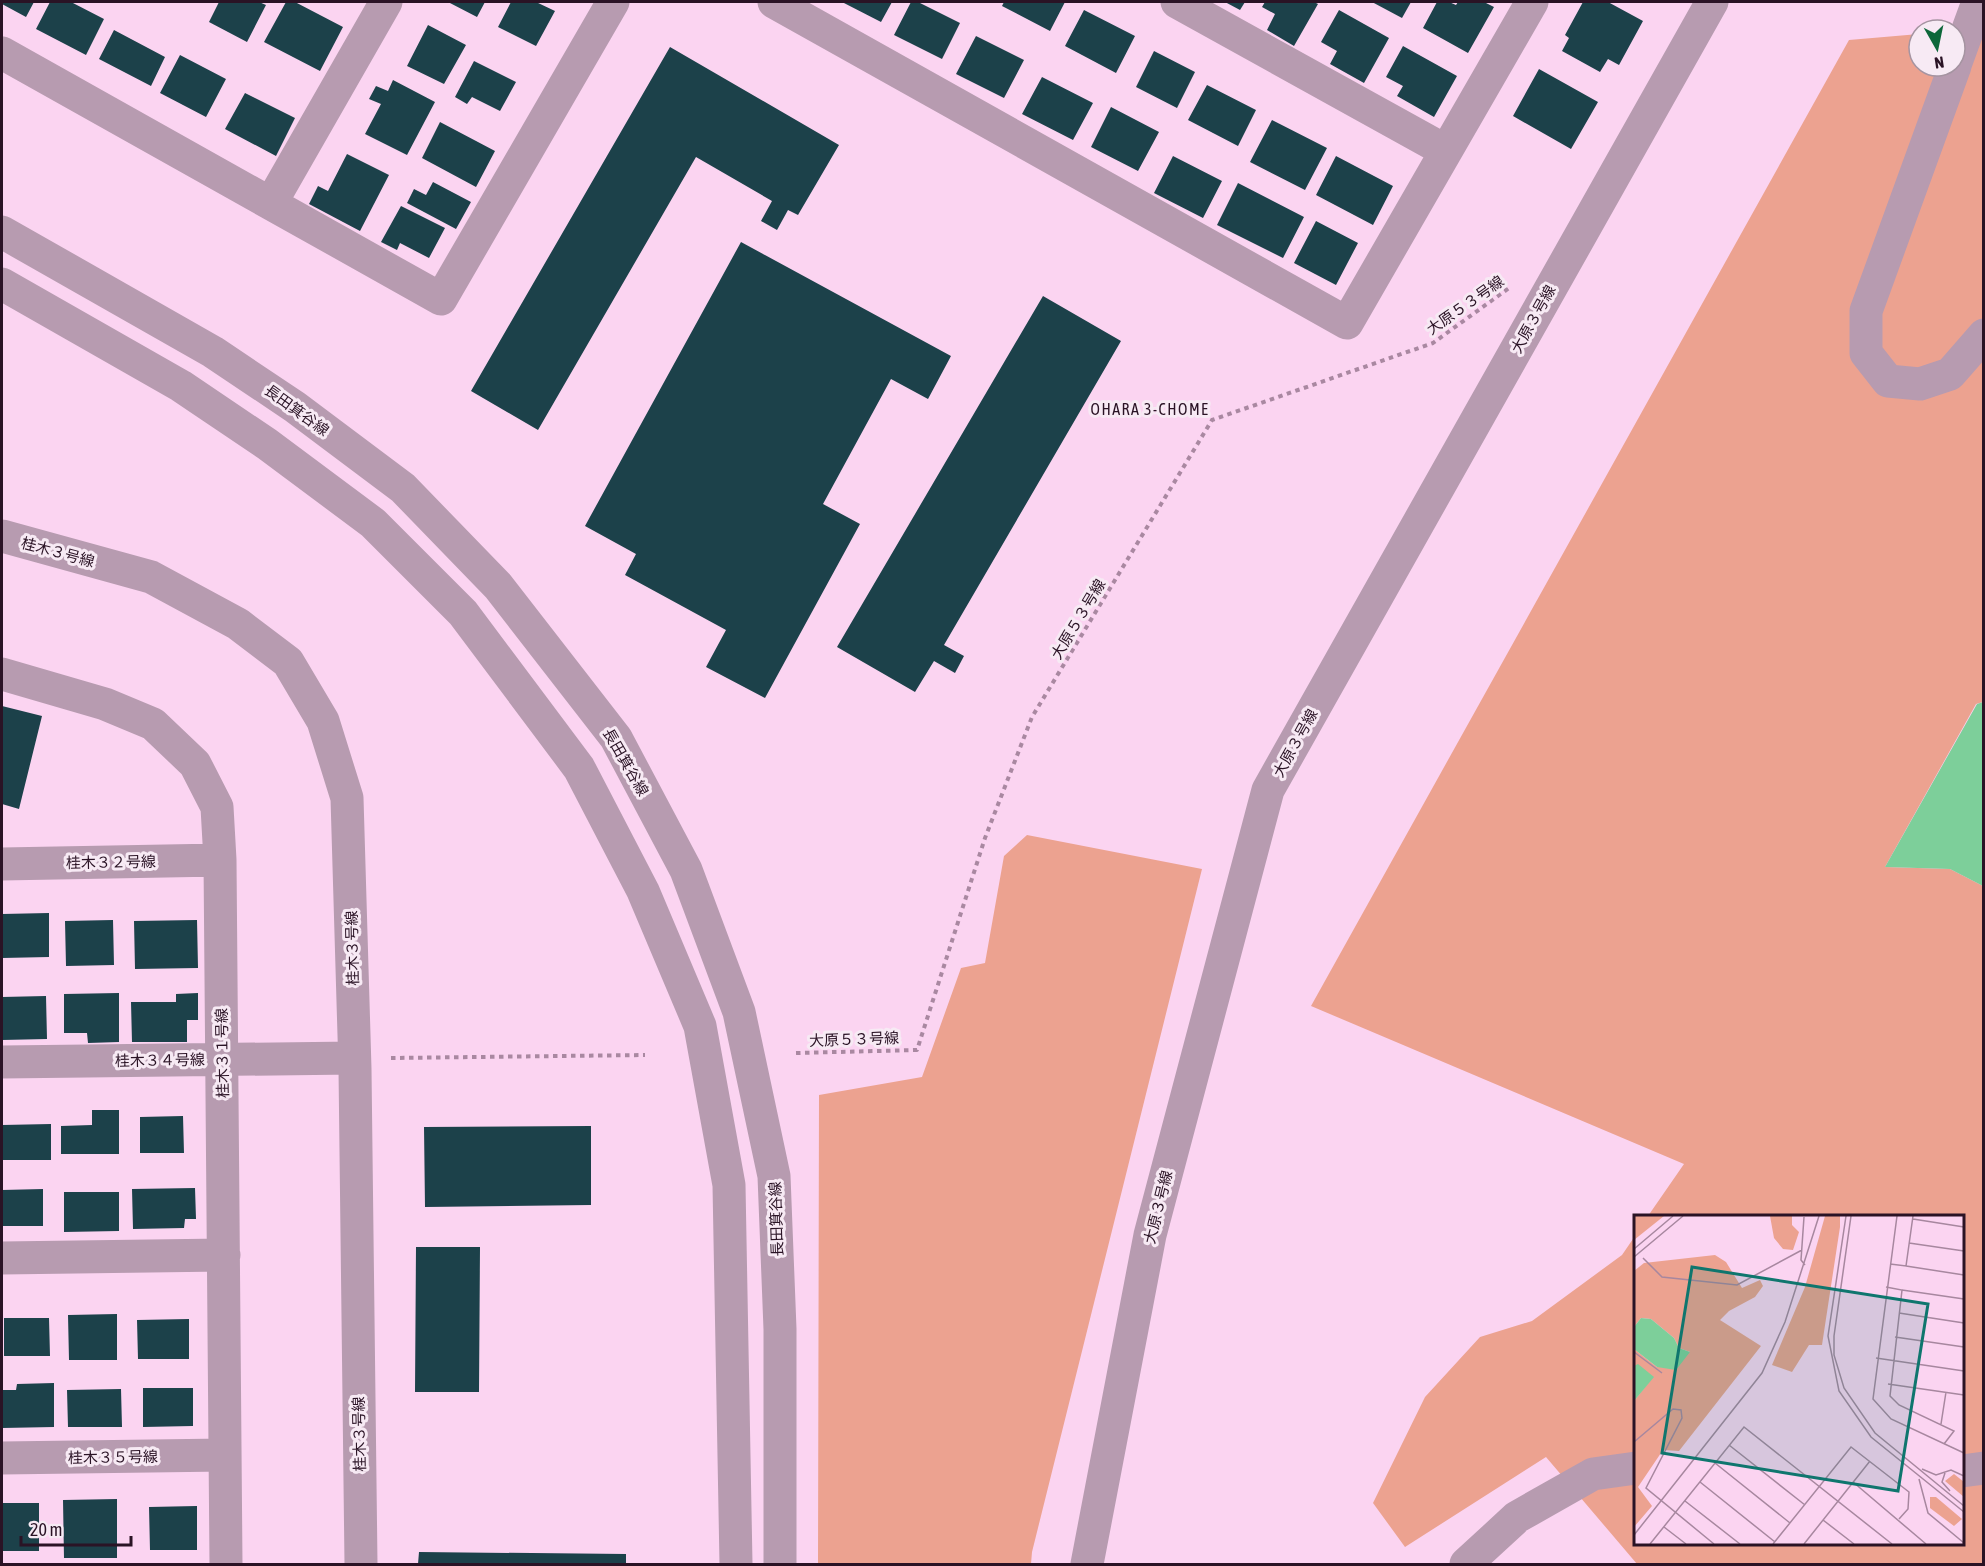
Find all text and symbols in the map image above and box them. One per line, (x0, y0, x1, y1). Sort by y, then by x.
north arrow (1907, 18, 1967, 78)
text: N (1933, 53, 1945, 72)
street label: 大原５３号線 (1423, 272, 1507, 338)
street label: 大原３号線 (1507, 282, 1559, 356)
street label: 長田箕谷線 (262, 381, 332, 439)
district label: OHARA 3-CHOME (1091, 400, 1209, 418)
street label: 桂木３号線 (20, 534, 96, 570)
street label: 大原５３号線 (1048, 576, 1108, 662)
street label: 大原３号線 (1269, 706, 1321, 780)
street label: 長田箕谷線 (600, 725, 652, 799)
street label: 桂木３２号線 (66, 853, 156, 871)
street label: 桂木３号線 (343, 910, 361, 986)
street label: 桂木３１号線 (213, 1008, 231, 1098)
street label: 大原５３号線 (809, 1029, 899, 1049)
street label: 桂木３４号線 (115, 1051, 205, 1069)
street label: 大原３号線 (1141, 1169, 1175, 1245)
street label: 長田箕谷線 (766, 1181, 786, 1257)
inset map (1634, 1215, 1964, 1545)
street label: 桂木３号線 (350, 1396, 368, 1472)
street label: 桂木３５号線 (68, 1448, 158, 1466)
scale bar (21, 1509, 130, 1547)
text: 20 m (30, 1519, 62, 1540)

